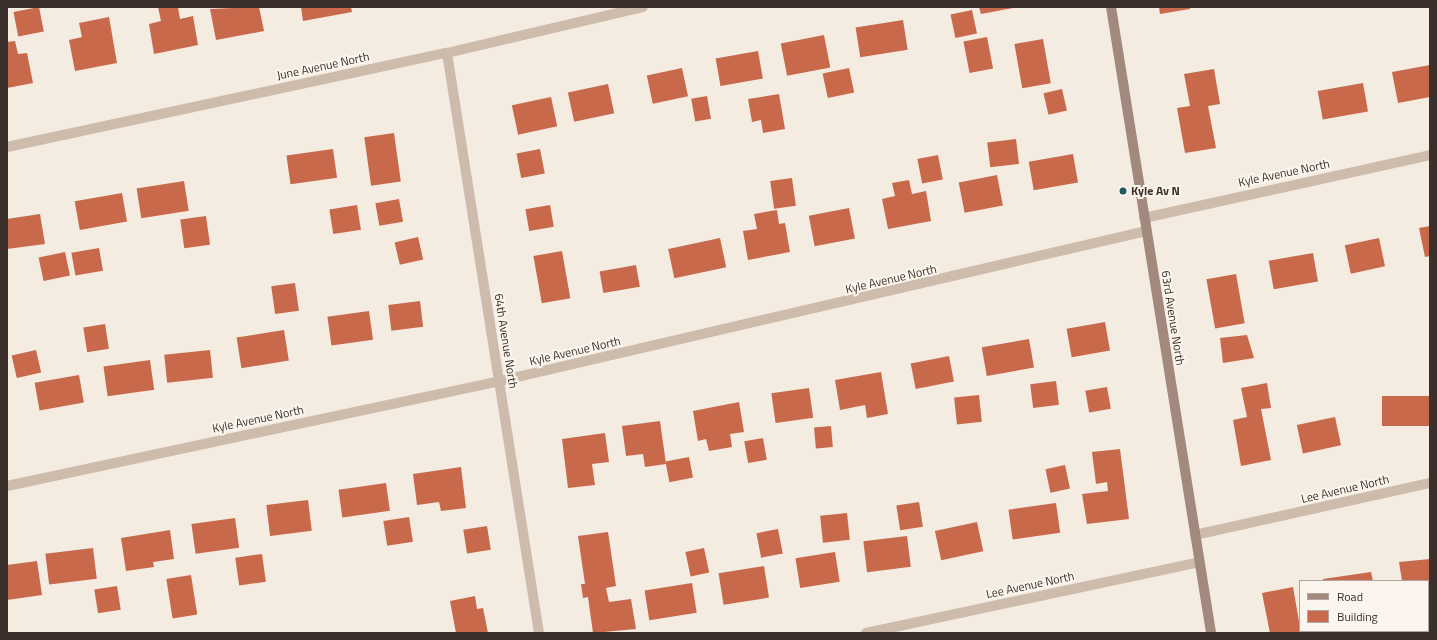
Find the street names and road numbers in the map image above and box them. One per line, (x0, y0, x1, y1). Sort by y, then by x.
street label: June Avenue North (275, 49, 371, 83)
street label: Kyle Avenue North (1237, 156, 1331, 190)
street label: Kyle Avenue North (844, 262, 938, 296)
street label: 63rd Avenue North (1158, 270, 1188, 366)
street label: 64th Avenue North (491, 292, 521, 390)
street label: Kyle Avenue North (528, 334, 622, 368)
street label: Kyle Avenue North (211, 402, 305, 436)
street label: Lee Avenue North (1300, 472, 1390, 506)
street label: Lee Avenue North (985, 569, 1075, 601)

